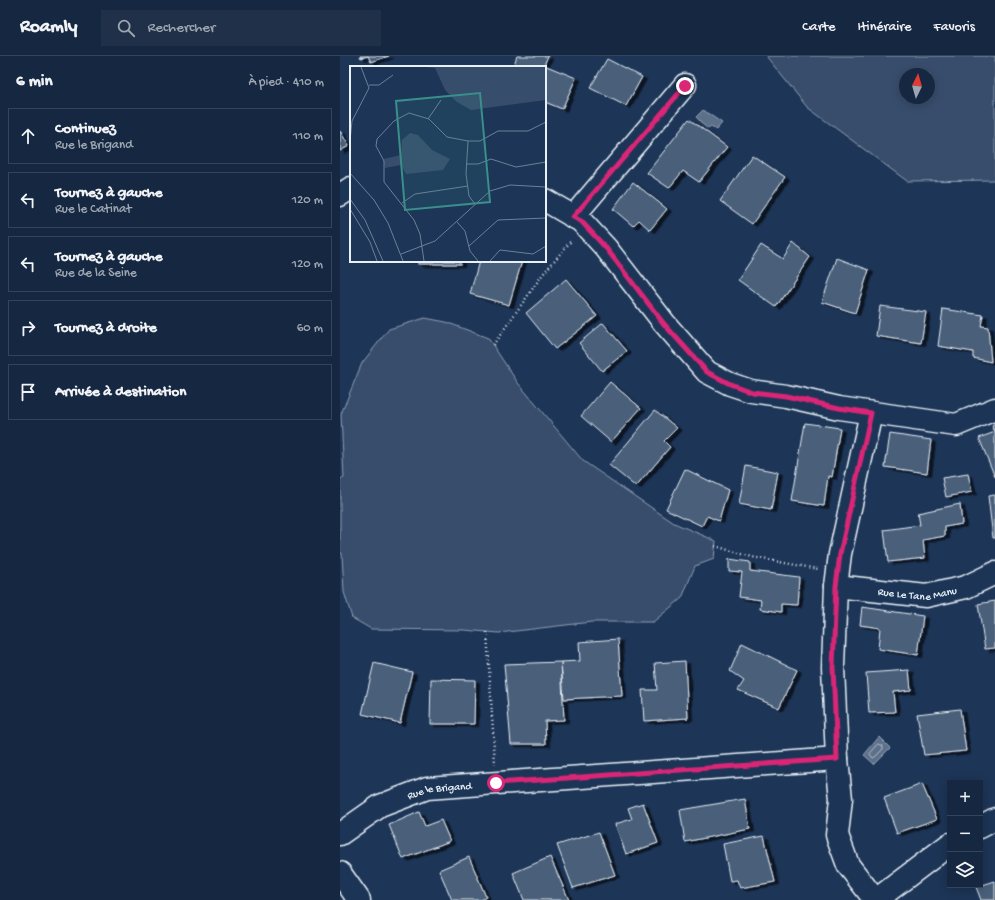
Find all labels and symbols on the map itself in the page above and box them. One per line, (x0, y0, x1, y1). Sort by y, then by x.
inset map (350, 66, 546, 262)
north arrow (899, 68, 935, 104)
route end (676, 77, 694, 95)
street label: Rue Le Tane Manu (877, 585, 958, 604)
route start (487, 774, 505, 792)
street label: Rue le Brigand (406, 781, 474, 803)

